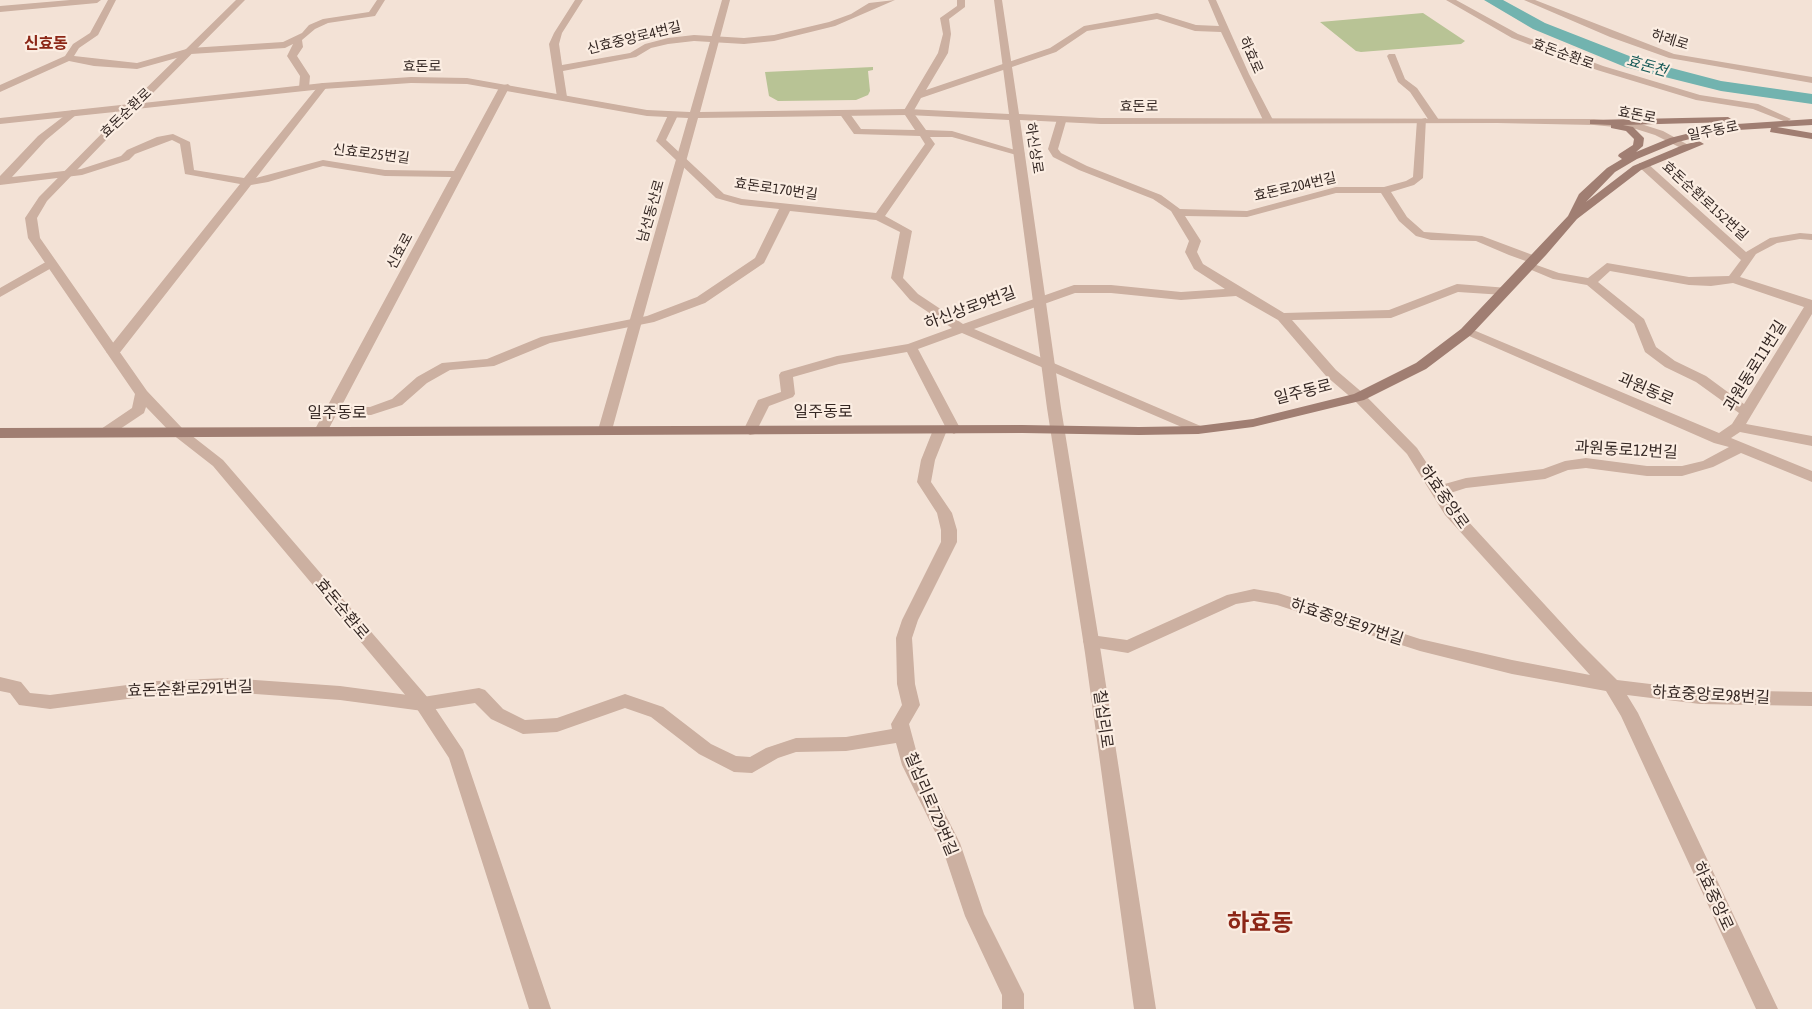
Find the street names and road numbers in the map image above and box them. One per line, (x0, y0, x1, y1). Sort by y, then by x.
street label: 신효중앙로4번길 (585, 18, 683, 58)
street label: 하례로 (1649, 26, 1691, 54)
street label: 하효로 (1235, 34, 1267, 76)
street label: 효돈순환로 (1530, 35, 1596, 73)
street label: 효돈로 (403, 59, 441, 75)
street label: 효돈순환로 (97, 85, 155, 141)
street label: 효돈로 (1120, 99, 1158, 115)
street label: 효돈로 (1616, 103, 1658, 127)
street label: 일주동로 (1686, 118, 1740, 144)
street label: 하신상로 (1022, 121, 1046, 175)
street label: 신효로25번길 (331, 141, 411, 167)
street label: 효돈순환로152번길 (1659, 158, 1751, 244)
street label: 효돈로204번길 (1252, 169, 1338, 205)
street label: 효돈로170번길 (733, 175, 819, 203)
street label: 남선동산로 (634, 178, 668, 244)
street label: 신효로 (384, 230, 416, 272)
street label: 하신상로9번길 (922, 283, 1018, 333)
street label: 과원동로11번길 (1719, 317, 1791, 415)
street label: 과원동로 (1615, 369, 1677, 409)
street label: 일주동로 (1272, 376, 1334, 408)
street label: 일주동로 (794, 402, 852, 422)
street label: 일주동로 (308, 403, 366, 423)
street label: 과원동로12번길 (1574, 438, 1678, 462)
street label: 하효중앙로 (1415, 461, 1473, 533)
street label: 효돈순환로 (311, 575, 373, 643)
street label: 하효중앙로97번길 (1288, 595, 1406, 649)
street label: 효돈순환로291번길 (127, 677, 253, 701)
street label: 하효중앙로98번길 (1652, 682, 1770, 708)
street label: 칠십리로 (1089, 689, 1117, 749)
street label: 칠십리로729번길 (901, 749, 961, 859)
street label: 하효중앙로 (1689, 859, 1737, 933)

